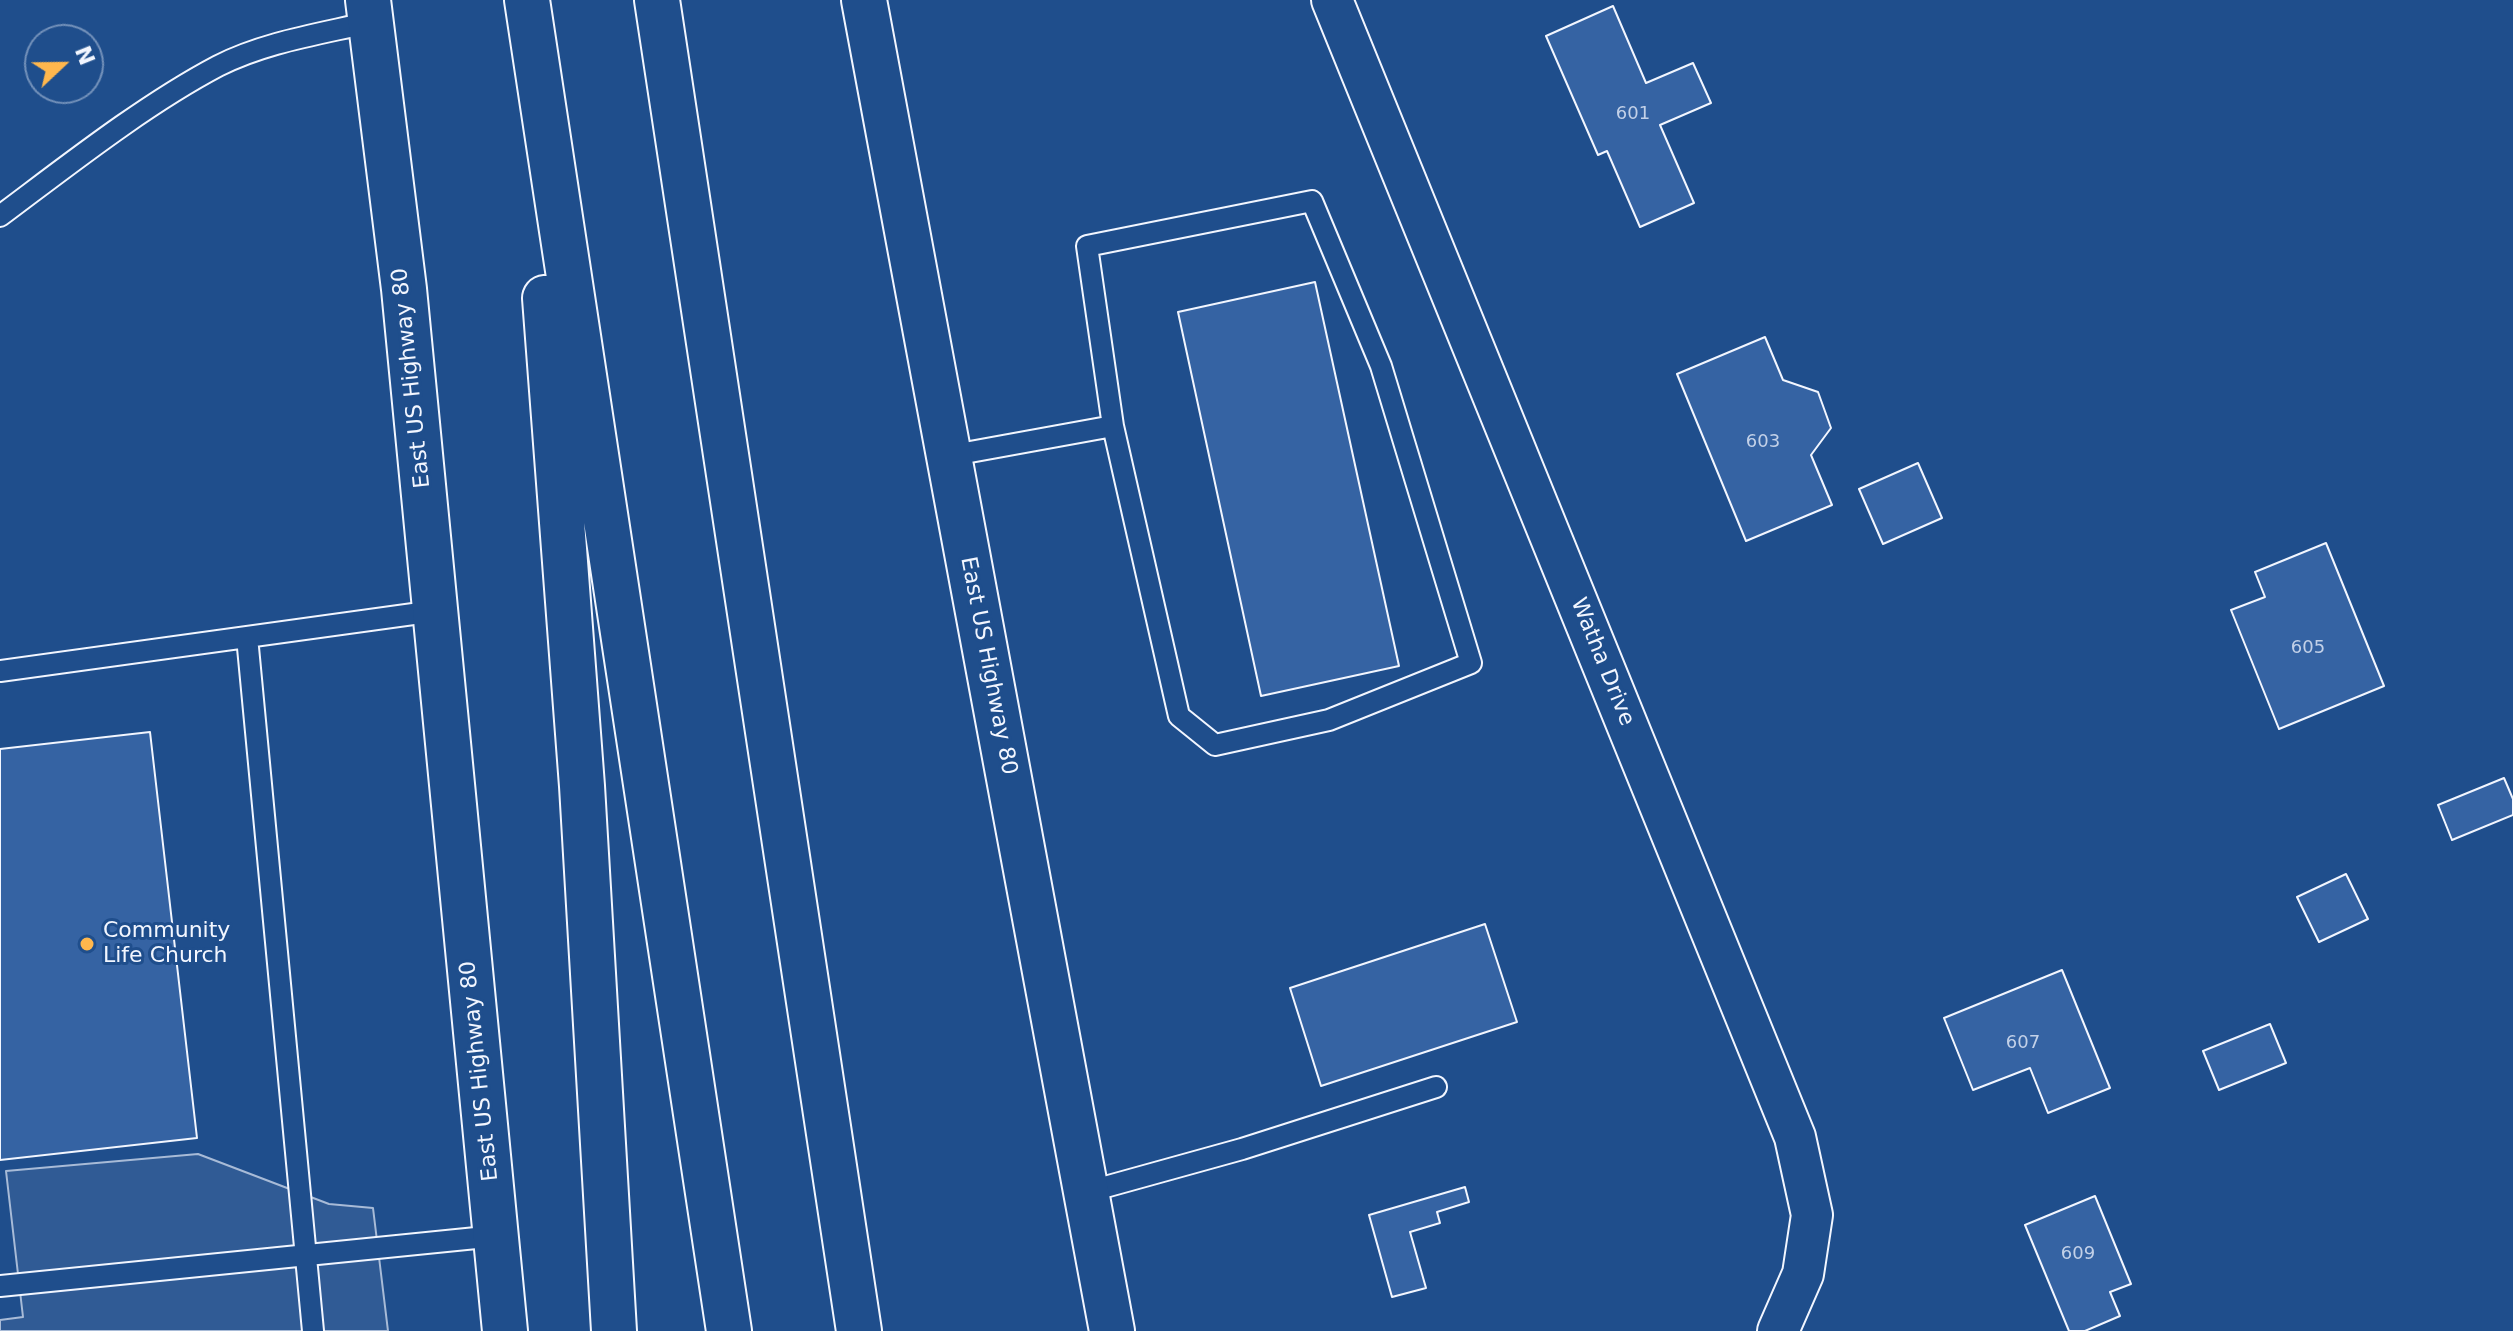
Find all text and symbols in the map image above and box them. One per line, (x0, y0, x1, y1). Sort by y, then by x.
north arrow (24, 24, 104, 104)
text: N (70, 42, 100, 69)
house number: 601 (1616, 103, 1650, 125)
street label: East US Highway 80 (387, 266, 437, 490)
house number: 603 (1746, 431, 1780, 453)
street label: East US Highway 80 (954, 555, 1022, 777)
street label: Watha Drive (1564, 594, 1640, 730)
house number: 605 (2291, 637, 2325, 659)
place label: Community Life Church (103, 918, 230, 970)
marker: Community Life Church (78, 935, 96, 953)
street label: East US Highway 80 (455, 959, 505, 1183)
house number: 607 (2006, 1032, 2040, 1054)
house number: 609 (2061, 1243, 2095, 1265)

